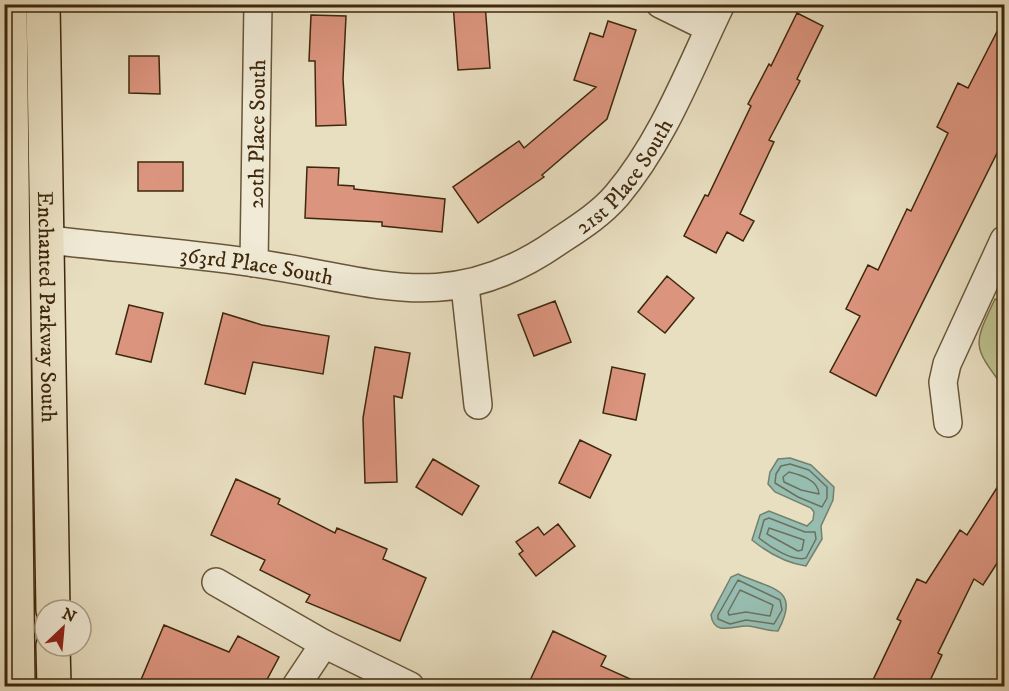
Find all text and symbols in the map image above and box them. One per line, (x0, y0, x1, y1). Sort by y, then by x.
street label: 20th Place South (243, 59, 272, 209)
street label: 21st Place South (571, 114, 680, 241)
street label: Enchanted Parkway South (31, 191, 62, 423)
street label: 363rd Place South (178, 242, 336, 292)
north arrow (33, 598, 93, 658)
text: N (59, 604, 79, 627)

